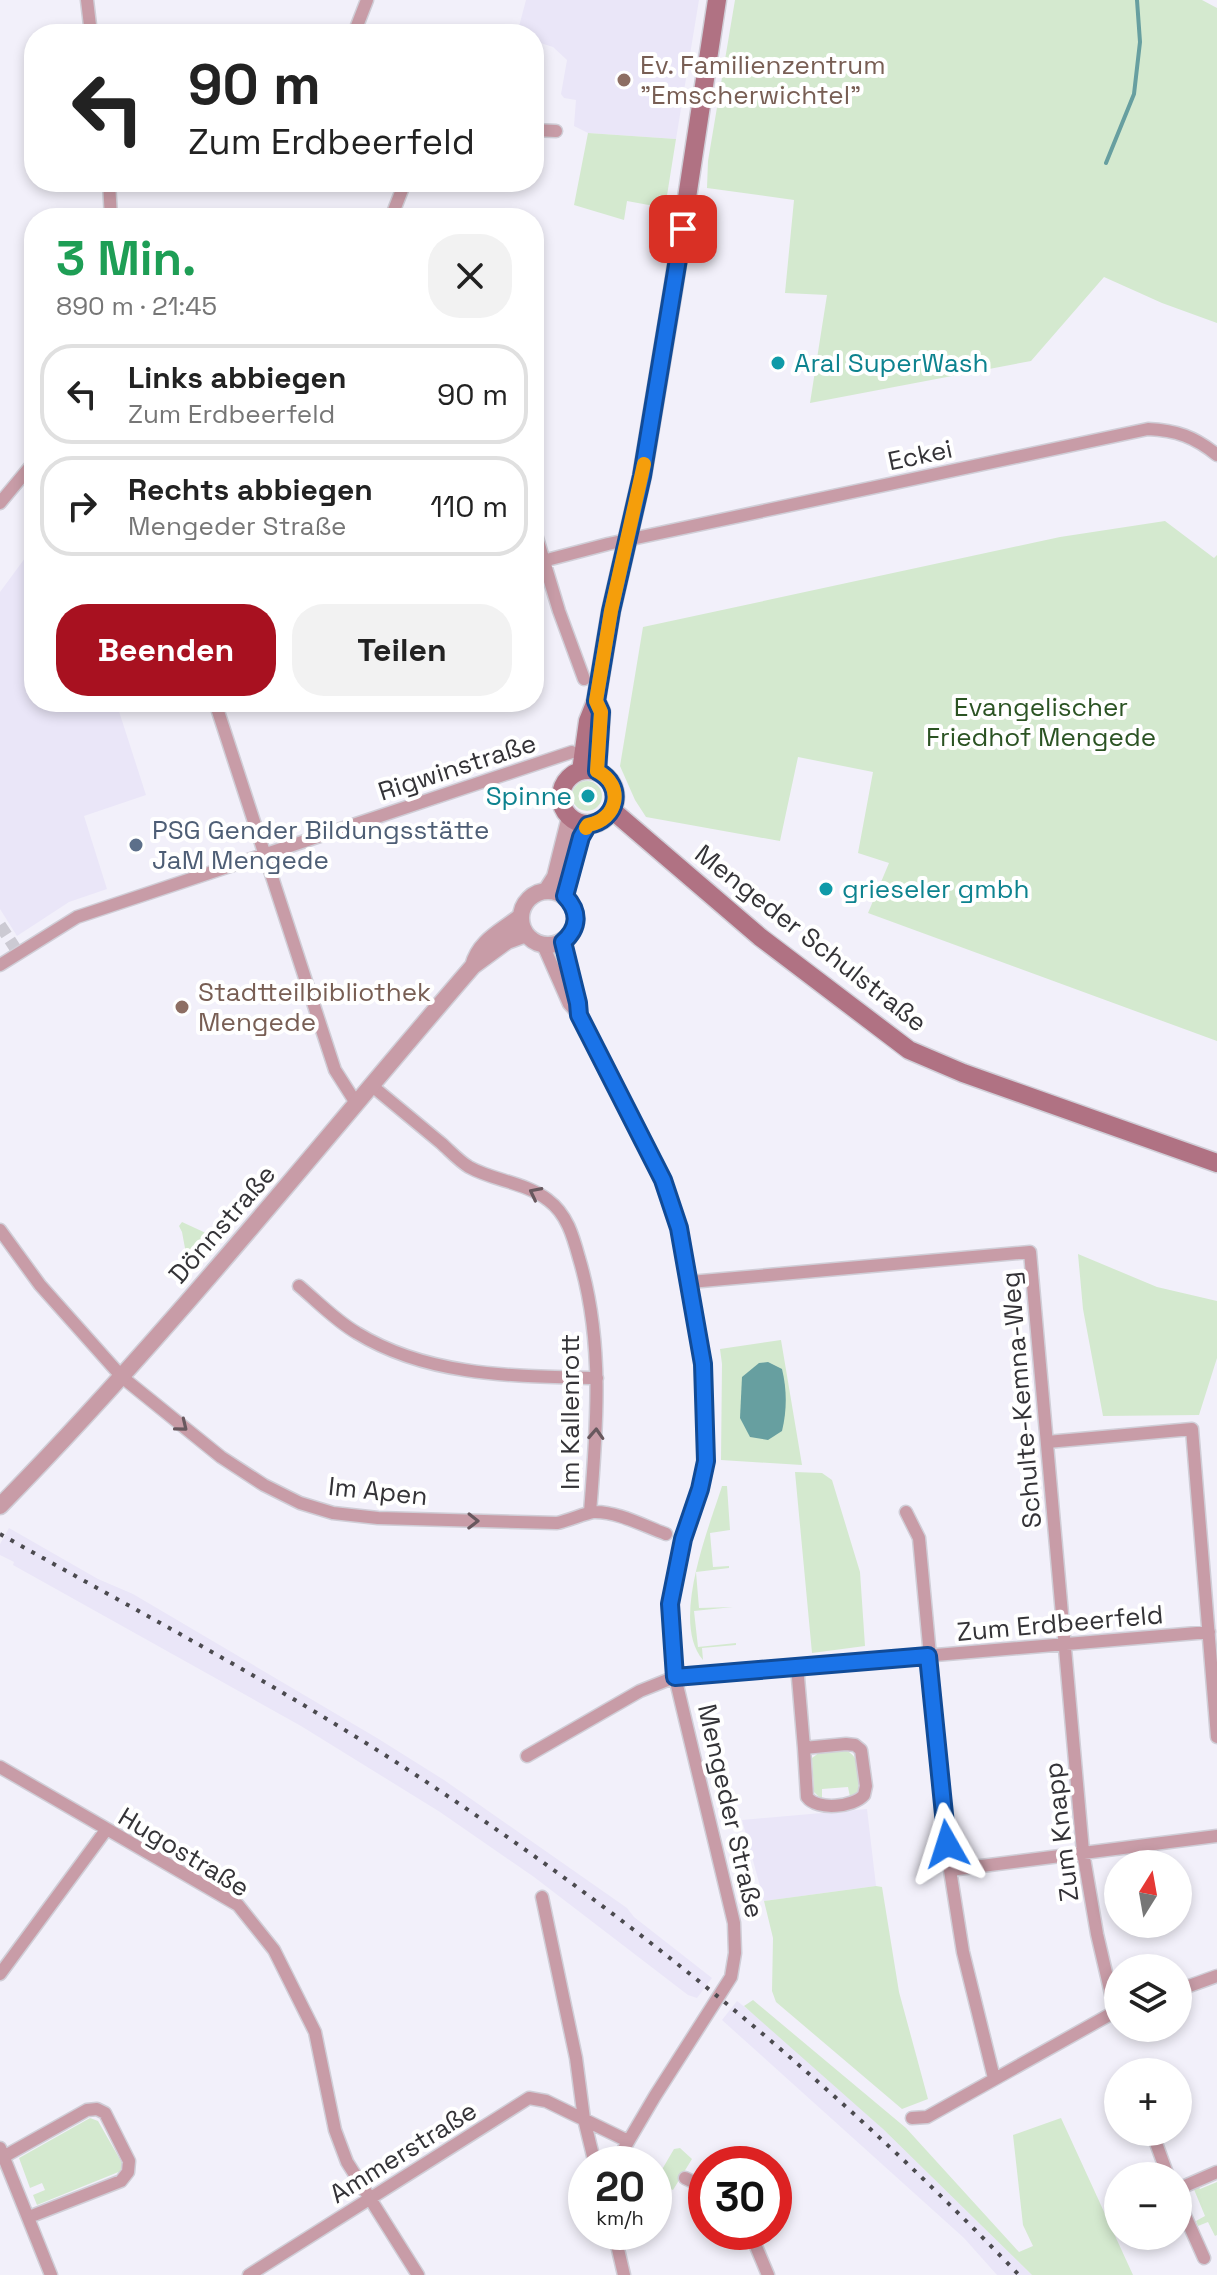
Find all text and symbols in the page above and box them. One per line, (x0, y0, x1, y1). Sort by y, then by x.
place label: Ev. Familienzentrum "Emscherwichtel" (640, 48, 886, 112)
text: 90 m (188, 49, 321, 120)
icon: left (56, 56, 160, 160)
marker: Ev. Familienzentrum "Emscherwichtel" (615, 71, 633, 89)
text: Zum Erdbeerfeld (188, 119, 475, 165)
pin (649, 195, 717, 263)
icon: arrive (661, 207, 705, 251)
text: 3 Min. (56, 228, 196, 289)
button: close (428, 234, 512, 318)
text: 890 m · 21:45 (56, 289, 217, 323)
place label: Aral SuperWash (794, 346, 988, 380)
marker: Aral SuperWash (769, 354, 787, 372)
text: Links abbiegen (128, 358, 346, 397)
icon: left (60, 372, 104, 416)
text: 90 m (437, 375, 508, 414)
text: Zum Erdbeerfeld (128, 397, 335, 431)
street label: Eckei (885, 432, 955, 478)
text: Rechts abbiegen (128, 470, 373, 509)
icon: right (60, 484, 104, 528)
text: 110 m (430, 487, 508, 526)
text: Mengeder Straße (128, 509, 346, 543)
button: Beenden (56, 604, 276, 696)
button: Teilen (292, 604, 512, 696)
park label: Evangelischer Friedhof Mengede (926, 690, 1156, 754)
street label: Rigwinstraße (374, 725, 540, 809)
place label: Spinne (486, 779, 572, 813)
marker: Spinne (579, 787, 597, 805)
place label: PSG Gender Bildungsstätte JaM Mengede (152, 813, 489, 877)
marker: PSG Gender Bildungsstätte JaM Mengede (127, 836, 145, 854)
street label: Mengeder Schulstraße (688, 837, 934, 1039)
place label: grieseler gmbh (842, 872, 1029, 906)
marker: grieseler gmbh (817, 880, 835, 898)
place label: Stadtteilbibliothek Mengede (198, 975, 431, 1039)
marker: Stadtteilbibliothek Mengede (173, 998, 191, 1016)
street label: Dönnstraße (161, 1158, 283, 1290)
one-way arrow (529, 1187, 544, 1203)
street label: Schulte-Kemna-Weg (993, 1270, 1049, 1530)
street label: Im Kallenrott (553, 1334, 587, 1490)
one-way arrow (173, 1416, 188, 1430)
one-way arrow (588, 1427, 605, 1440)
street label: Im Apen (327, 1469, 429, 1513)
one-way arrow (467, 1512, 480, 1529)
street label: Zum Erdbeerfeld (955, 1597, 1165, 1649)
street label: Mengeder Straße (690, 1701, 772, 1921)
street label: Zum Knapp (1036, 1760, 1086, 1904)
street label: Hugostraße (112, 1800, 256, 1904)
position arrow (905, 1802, 989, 1886)
north arrow (1104, 1850, 1192, 1938)
map controls (1104, 1850, 1192, 2250)
button: layers (1104, 1954, 1192, 2042)
button: + (1104, 2058, 1192, 2146)
street label: Ammerstraße (323, 2093, 483, 2211)
speed limit sign: 30 (688, 2146, 792, 2250)
text: 20 (595, 2162, 645, 2213)
button: − (1104, 2162, 1192, 2250)
text: km/h (596, 2205, 644, 2231)

